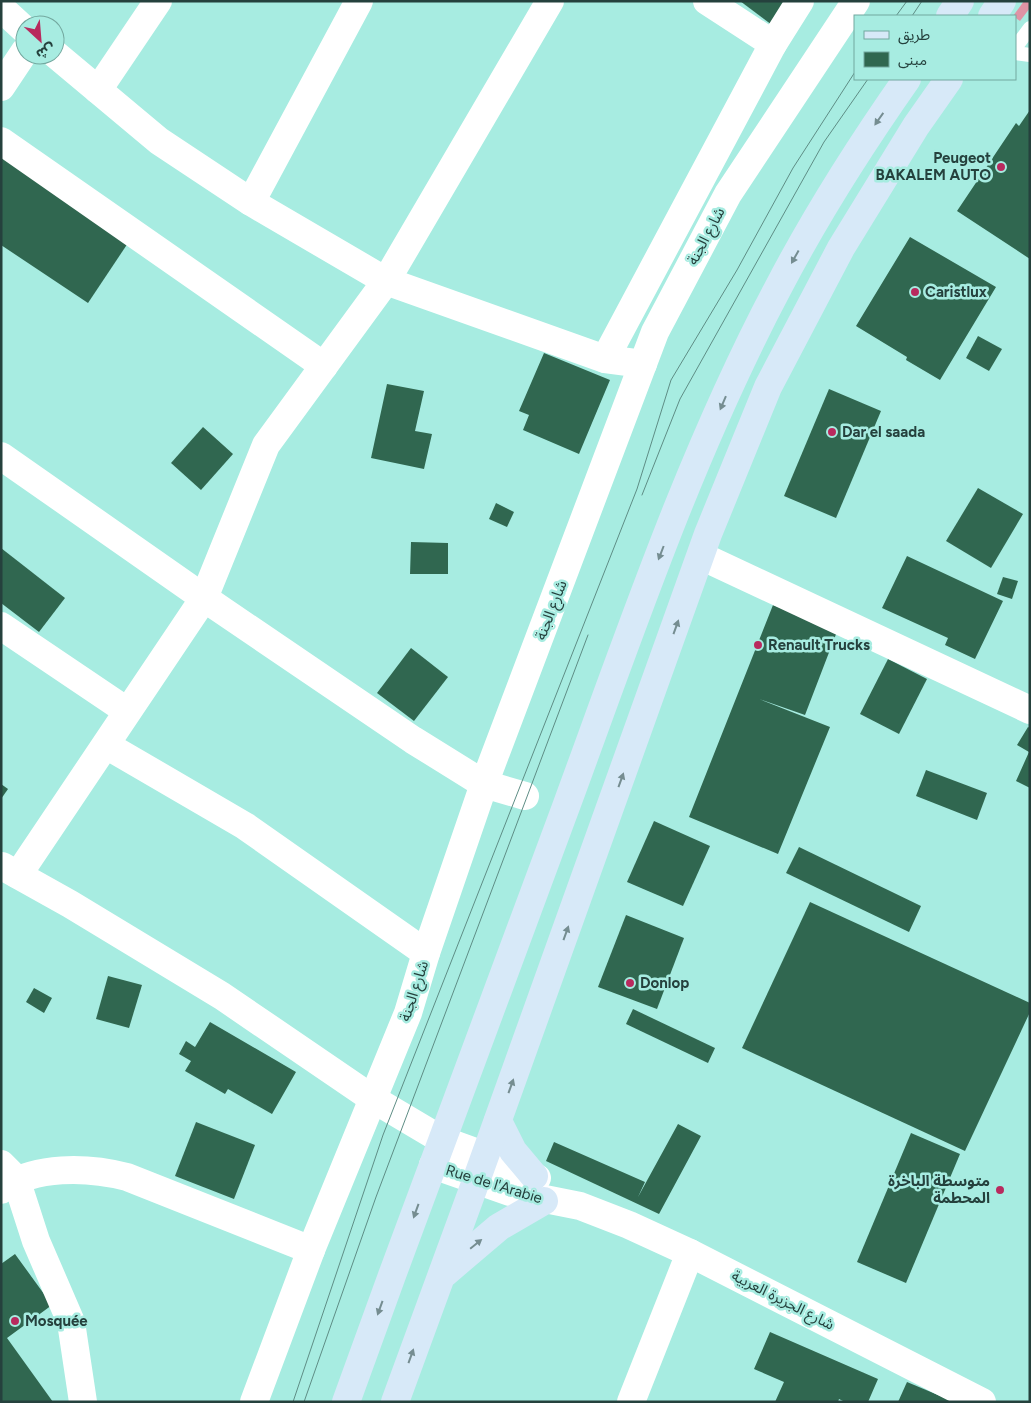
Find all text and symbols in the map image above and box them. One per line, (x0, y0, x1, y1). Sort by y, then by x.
north arrow (15, 15, 65, 65)
legend (854, 15, 1016, 80)
text: طريق (898, 26, 930, 45)
text: ش (33, 39, 58, 63)
text: مبنى (898, 51, 927, 69)
one-way arrow (874, 112, 884, 126)
place label: Peugeot BAKALEM AUTO (876, 149, 991, 184)
marker: Peugeot BAKALEM AUTO (995, 161, 1007, 173)
street label: شارع الجنة (683, 204, 731, 269)
one-way arrow (790, 251, 799, 264)
place label: Caristlux (925, 283, 987, 301)
marker: Caristlux (909, 286, 921, 298)
one-way arrow (719, 396, 727, 411)
place label: Dar el saada (842, 423, 925, 441)
marker: Dar el saada (826, 426, 838, 438)
one-way arrow (657, 546, 664, 561)
street label: شارع الجنة (531, 577, 573, 643)
one-way arrow (672, 619, 680, 634)
place label: Renault Trucks (768, 636, 870, 654)
marker: Renault Trucks (752, 639, 764, 651)
one-way arrow (618, 772, 625, 787)
one-way arrow (563, 925, 570, 940)
street label: شارع الجنة (396, 958, 435, 1024)
place label: Donlop (640, 974, 689, 992)
marker: Donlop (624, 977, 636, 989)
one-way arrow (508, 1078, 515, 1093)
street label: Rue de l'Arabie (444, 1161, 544, 1207)
place label: متوسطة الباخرة المحطمة (888, 1172, 990, 1207)
marker: متوسطة الباخرة المحطمة (994, 1184, 1006, 1196)
one-way arrow (412, 1204, 420, 1219)
one-way arrow (469, 1239, 482, 1250)
street label: شارع الجزيرة العربية (727, 1266, 838, 1336)
one-way arrow (376, 1301, 383, 1316)
place label: Mosquée (25, 1312, 88, 1330)
marker: Mosquée (9, 1315, 21, 1327)
one-way arrow (407, 1348, 415, 1363)

